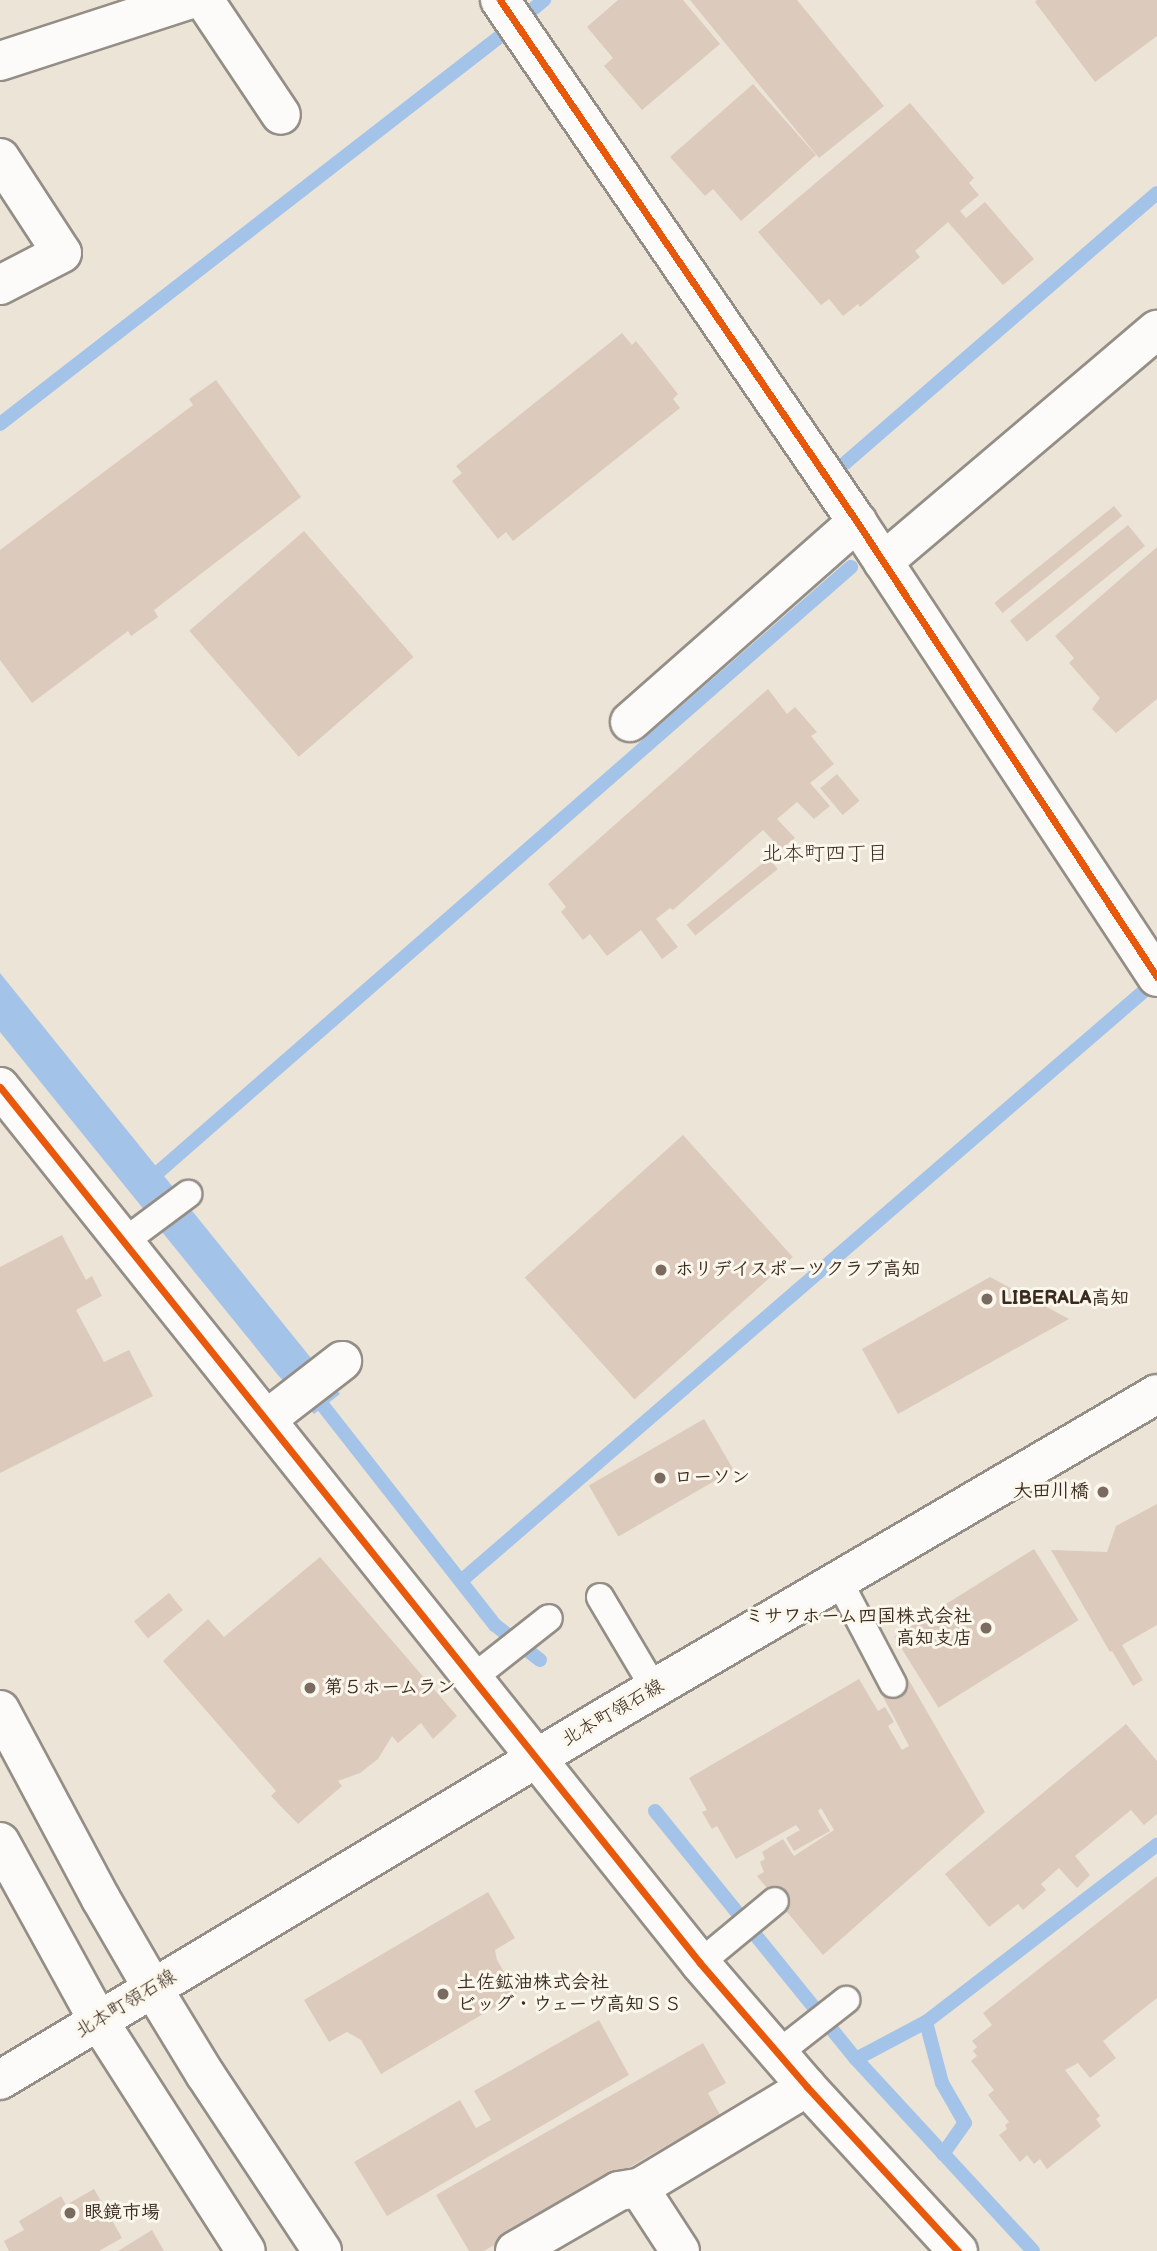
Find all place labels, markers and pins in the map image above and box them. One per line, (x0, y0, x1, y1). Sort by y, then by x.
place label: ホリデイスポーツクラブ高知 (675, 1259, 922, 1281)
marker: ホリデイスポーツクラブ高知 (653, 1262, 669, 1278)
place label: LIBERALA高知 (1001, 1288, 1129, 1310)
marker: LIBERALA高知 (979, 1291, 995, 1307)
place label: ローソン (674, 1467, 750, 1489)
marker: ローソン (652, 1470, 668, 1486)
place label: 大田川橋 (1013, 1481, 1089, 1503)
marker: 大田川橋 (1095, 1484, 1111, 1500)
place label: ミサワホーム四国株式会社 高知支店 (744, 1606, 972, 1650)
marker: ミサワホーム四国株式会社 高知支店 (978, 1620, 994, 1636)
place label: 第５ホームラン (324, 1677, 457, 1699)
marker: 第５ホームラン (302, 1680, 318, 1696)
place label: 土佐鉱油株式会社 ビッグ・ウェーヴ高知ＳＳ (457, 1972, 684, 2016)
marker: 土佐鉱油株式会社 ビッグ・ウェーヴ高知ＳＳ (435, 1986, 451, 2002)
place label: 眼鏡市場 (84, 2202, 160, 2224)
marker: 眼鏡市場 (62, 2205, 78, 2221)

